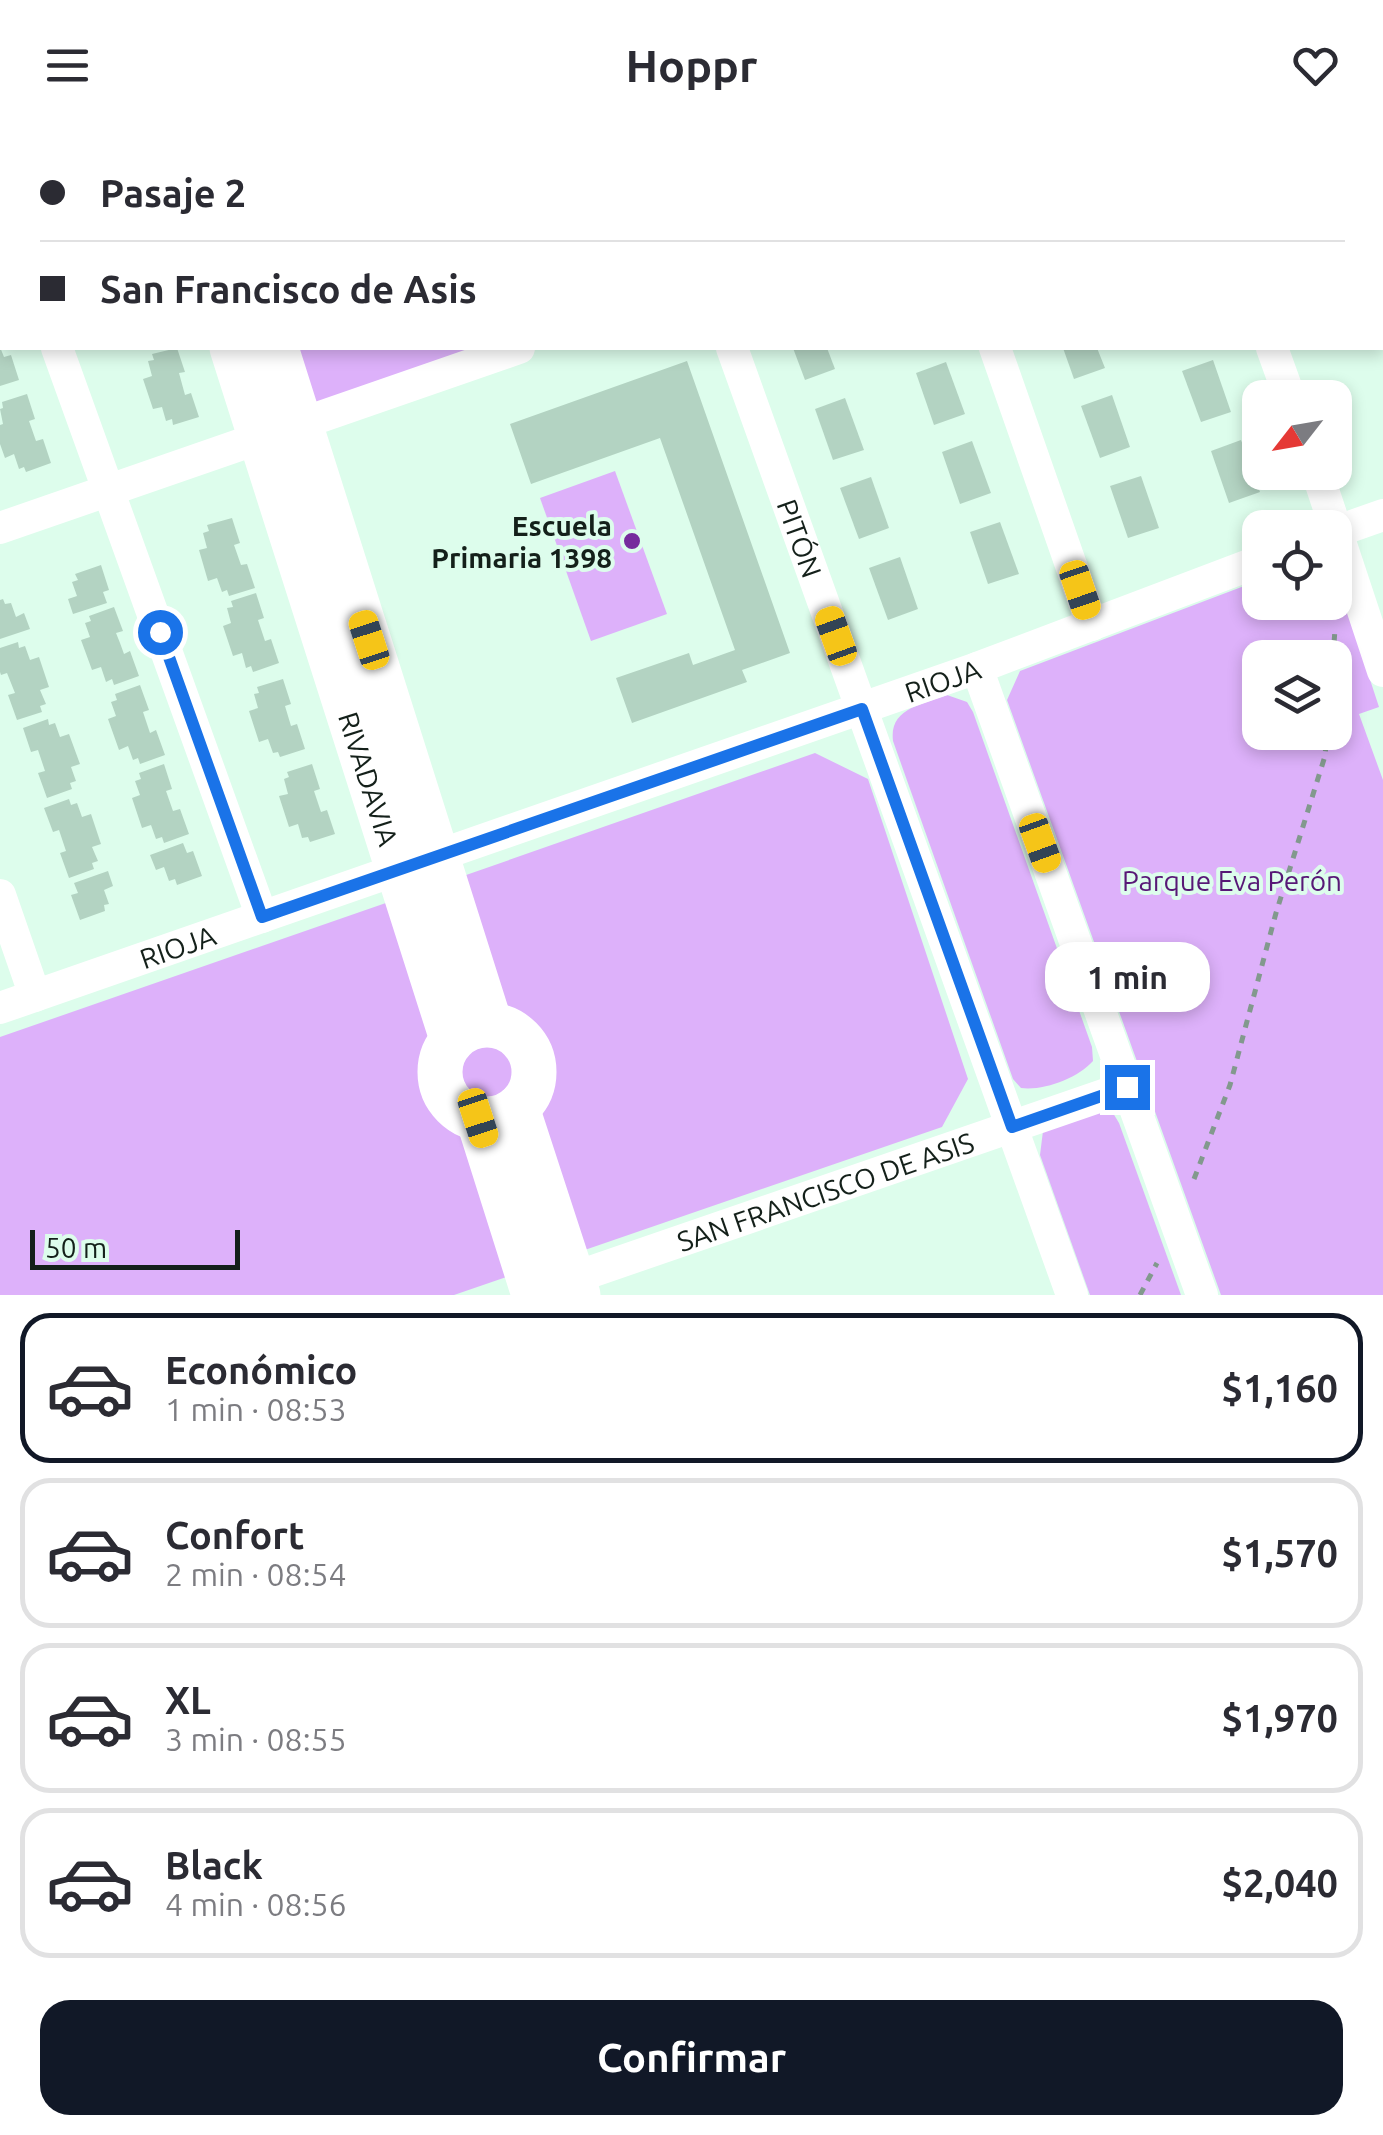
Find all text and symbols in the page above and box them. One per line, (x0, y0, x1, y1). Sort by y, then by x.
icon: menu (40, 38, 95, 93)
icon: heart (1288, 38, 1343, 93)
text: Hoppr (625, 40, 758, 91)
text: Pasaje 2 (100, 172, 246, 214)
text: San Francisco de Asis (100, 268, 477, 310)
north arrow (1242, 380, 1352, 490)
map controls (1242, 380, 1352, 750)
street label: PITÓN (772, 495, 828, 581)
place label: Escuela Primaria 1398 (431, 510, 612, 573)
button: locate (1242, 510, 1352, 620)
marker: Escuela Primaria 1398 (621, 530, 643, 552)
car (1056, 557, 1104, 623)
car (812, 603, 860, 669)
car (345, 607, 393, 673)
route start (138, 610, 183, 655)
button: layers (1242, 640, 1352, 750)
street label: RIOJA (901, 653, 984, 707)
street label: RIVADAVIA (333, 708, 405, 849)
car (1016, 810, 1064, 876)
park label: Parque Eva Perón (1122, 865, 1342, 896)
street label: RIOJA (136, 919, 219, 974)
callout: 1 min (1044, 942, 1210, 1012)
text: 1 min (1087, 959, 1168, 995)
route end (1105, 1065, 1150, 1110)
car (454, 1085, 502, 1151)
street label: SAN FRANCISCO DE ASIS (673, 1126, 978, 1257)
scale bar (30, 1225, 240, 1270)
text: 50 m (45, 1232, 107, 1263)
icon: car (45, 1343, 135, 1433)
text: Económico (165, 1349, 357, 1391)
text: $1,160 (1221, 1367, 1338, 1409)
text: 1 min · 08:53 (165, 1391, 347, 1427)
icon: car (45, 1508, 135, 1598)
text: Confort (165, 1514, 304, 1556)
text: $1,570 (1221, 1532, 1338, 1574)
text: 2 min · 08:54 (165, 1556, 347, 1592)
icon: car (45, 1673, 135, 1763)
text: XL (165, 1679, 211, 1721)
text: $1,970 (1221, 1697, 1338, 1739)
text: 3 min · 08:55 (165, 1721, 347, 1757)
icon: car (45, 1838, 135, 1928)
text: Black (165, 1844, 263, 1886)
text: $2,040 (1221, 1862, 1338, 1904)
text: 4 min · 08:56 (165, 1886, 347, 1922)
button: Confirmar (40, 2000, 1343, 2115)

